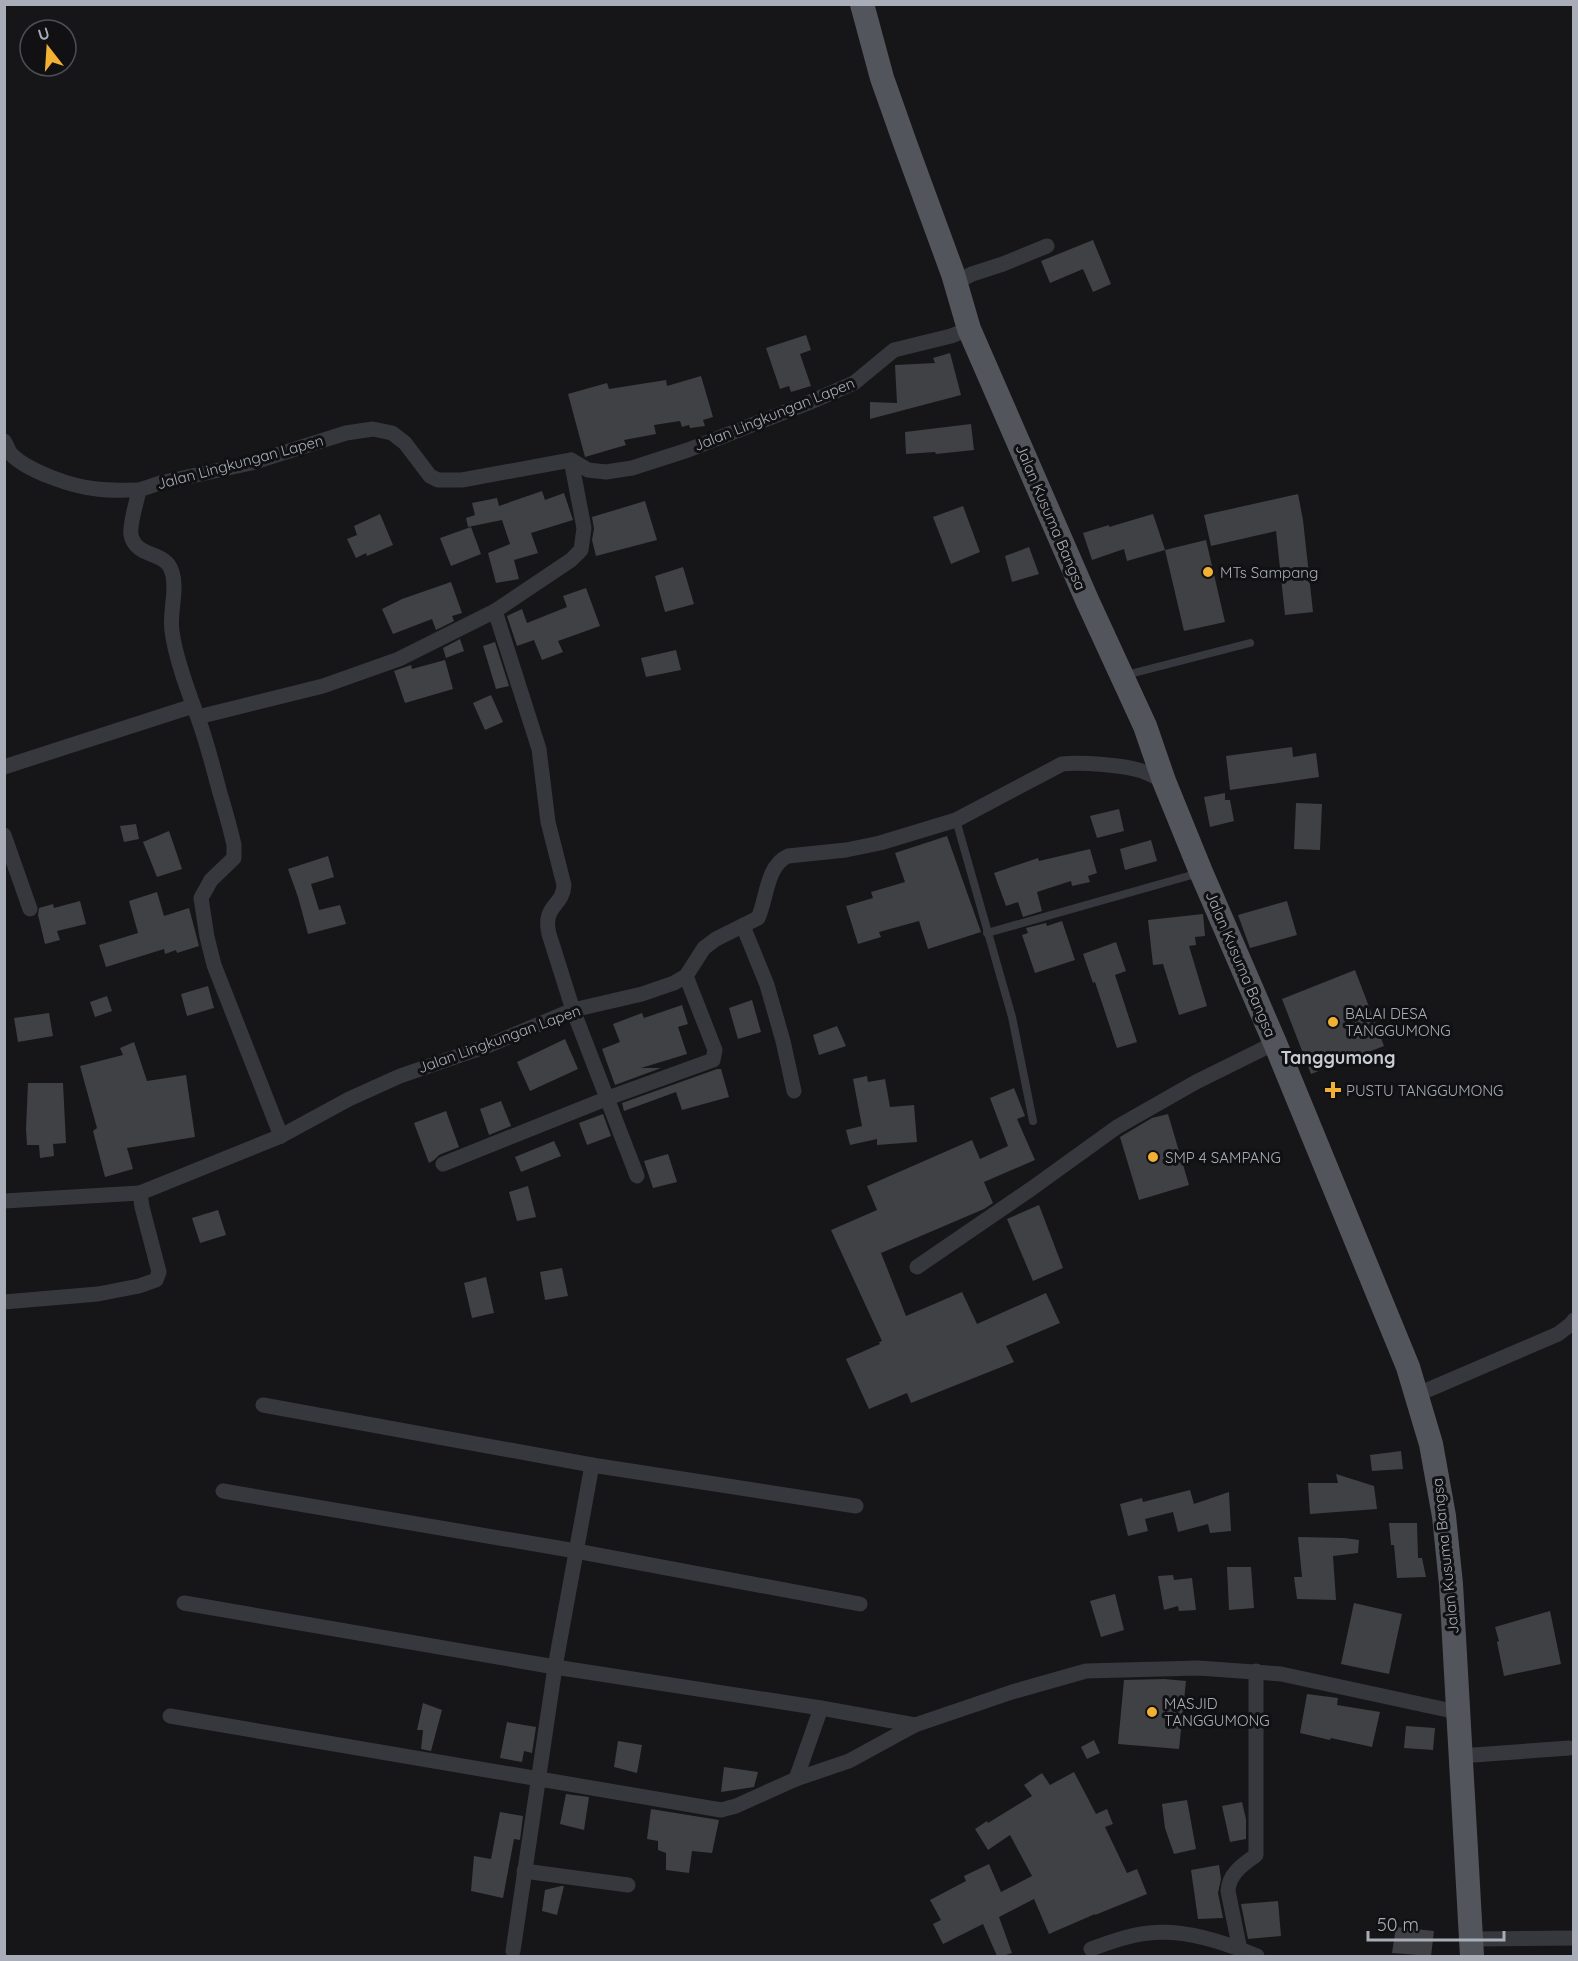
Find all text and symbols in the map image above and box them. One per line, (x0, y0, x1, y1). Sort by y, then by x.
north arrow (18, 18, 78, 78)
text: U (35, 22, 52, 45)
street label: Jalan Lingkungan Lapen (691, 373, 857, 455)
street label: Jalan Lingkungan Lapen (155, 431, 325, 493)
street label: Jalan Kusuma Bangsa (1012, 441, 1090, 593)
place label: MTs Sampang (1220, 563, 1318, 582)
marker: MTs Sampang (1201, 565, 1215, 579)
street label: Jalan Kusuma Bangsa (1202, 888, 1280, 1040)
street label: Jalan Lingkungan Lapen (415, 1001, 583, 1077)
place label: BALAI DESA TANGGUMONG (1345, 1004, 1451, 1040)
marker: BALAI DESA TANGGUMONG (1326, 1015, 1340, 1029)
district label: Tanggumong (1281, 1046, 1395, 1069)
marker: PUSTU TANGGUMONG (1324, 1081, 1342, 1099)
place label: PUSTU TANGGUMONG (1346, 1081, 1504, 1100)
place label: SMP 4 SAMPANG (1165, 1148, 1281, 1167)
marker: SMP 4 SAMPANG (1146, 1150, 1160, 1164)
street label: Jalan Kusuma Bangsa (1427, 1477, 1463, 1635)
place label: MASJID TANGGUMONG (1164, 1694, 1270, 1730)
marker: MASJID TANGGUMONG (1145, 1705, 1159, 1719)
scale bar (1368, 1904, 1504, 1942)
text: 50 m (1377, 1913, 1419, 1936)

